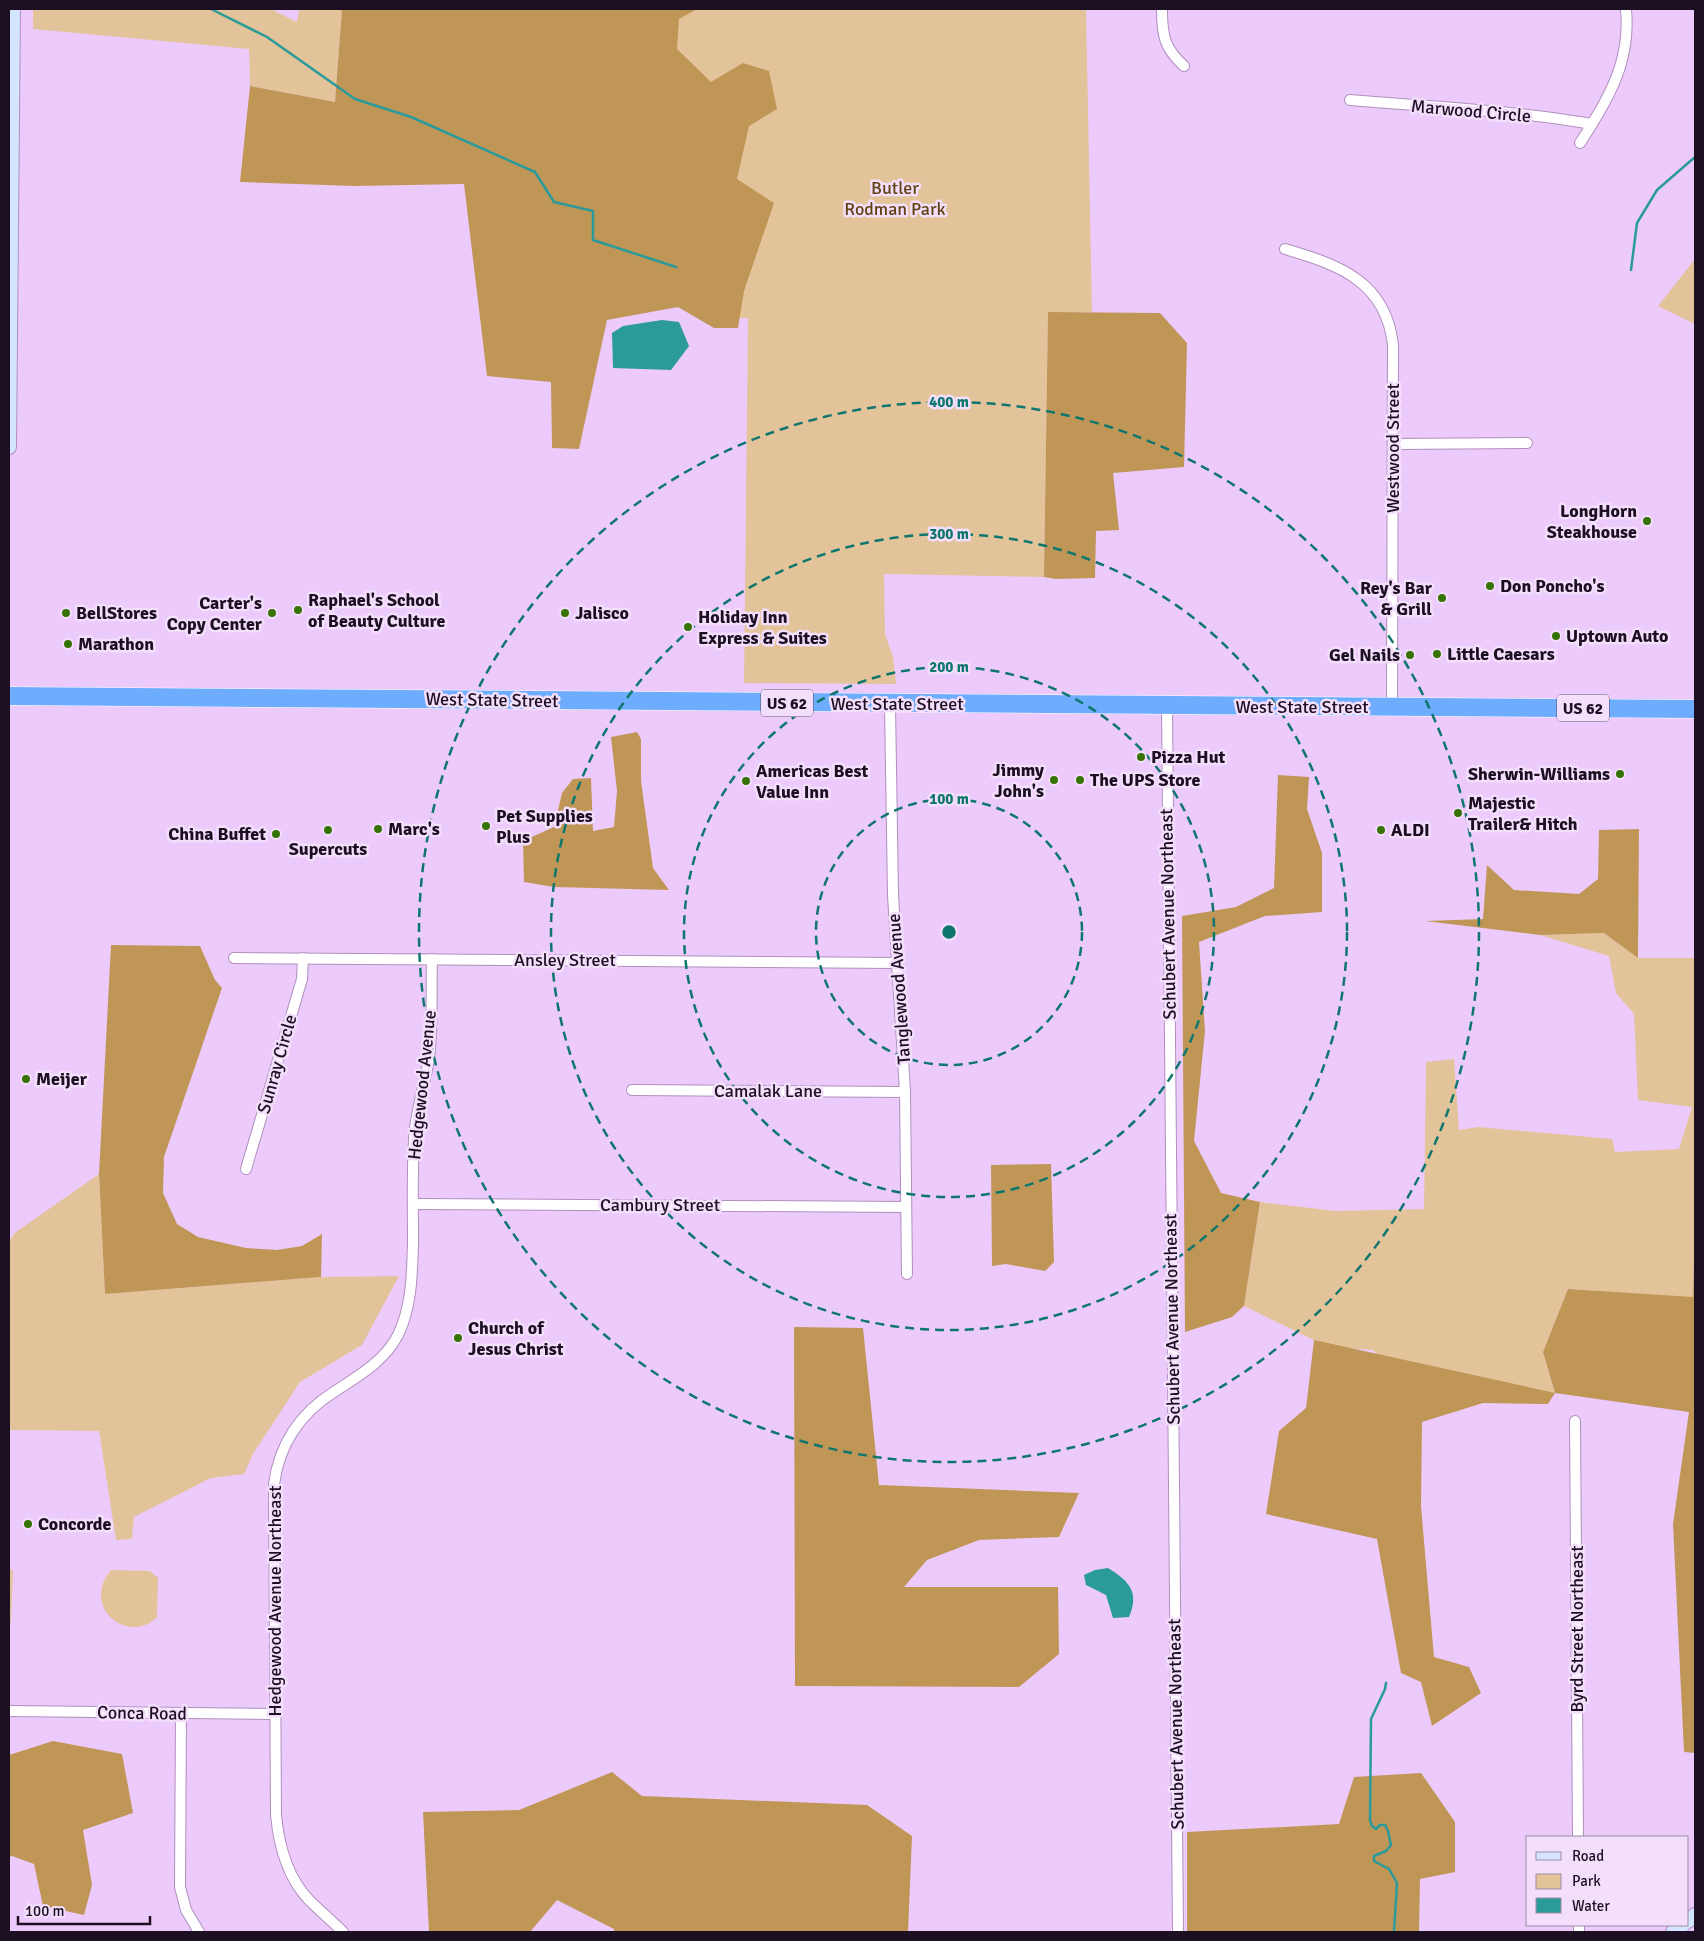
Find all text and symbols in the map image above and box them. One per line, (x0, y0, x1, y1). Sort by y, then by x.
street label: Marwood Circle (1410, 95, 1532, 127)
park label: Butler Rodman Park (844, 177, 946, 220)
street label: Westwood Street (1382, 383, 1404, 513)
text: 400 m (929, 393, 969, 411)
place label: LongHorn Steakhouse (1547, 500, 1637, 543)
marker: LongHorn Steakhouse (1641, 515, 1653, 527)
text: 300 m (929, 525, 969, 543)
place label: Don Poncho's (1500, 575, 1605, 597)
place label: Rey's Bar & Grill (1360, 577, 1433, 620)
marker: Don Poncho's (1484, 580, 1496, 592)
place label: Raphael's School of Beauty Culture (308, 589, 445, 632)
place label: Carter's Copy Center (167, 592, 263, 635)
marker: Rey's Bar & Grill (1436, 592, 1448, 604)
place label: BellStores (76, 602, 157, 624)
place label: Jalisco (575, 602, 629, 624)
marker: Raphael's School of Beauty Culture (292, 604, 304, 616)
place label: Holiday Inn Express & Suites (698, 606, 827, 649)
marker: BellStores (60, 607, 72, 619)
marker: Carter's Copy Center (266, 607, 278, 619)
marker: Jalisco (559, 607, 571, 619)
marker: Holiday Inn Express & Suites (682, 621, 694, 633)
place label: Uptown Auto (1566, 625, 1668, 647)
marker: Uptown Auto (1550, 630, 1562, 642)
place label: Marathon (78, 633, 154, 655)
marker: Marathon (62, 638, 74, 650)
place label: Little Caesars (1447, 643, 1555, 665)
place label: Gel Nails (1329, 644, 1400, 666)
marker: Little Caesars (1431, 648, 1443, 660)
marker: Gel Nails (1404, 649, 1416, 661)
text: 200 m (929, 658, 969, 676)
street label: West State Street (425, 688, 559, 712)
road number: US 62 (761, 690, 813, 716)
street label: West State Street (831, 693, 963, 715)
road number: US 62 (1557, 694, 1609, 721)
street label: West State Street (1236, 696, 1368, 718)
place label: Pizza Hut (1151, 746, 1226, 768)
marker: Pizza Hut (1135, 751, 1147, 763)
place label: Jimmy John's (992, 759, 1044, 802)
place label: Americas Best Value Inn (756, 760, 869, 803)
place label: Sherwin-Williams (1468, 763, 1610, 785)
marker: Sherwin-Williams (1614, 768, 1626, 780)
place label: The UPS Store (1090, 769, 1200, 791)
marker: Jimmy John's (1048, 774, 1060, 786)
marker: The UPS Store (1074, 774, 1086, 786)
marker: Americas Best Value Inn (740, 775, 752, 787)
text: 100 m (929, 790, 969, 808)
place label: Majestic Trailer& Hitch (1468, 792, 1578, 835)
place label: Pet Supplies Plus (496, 805, 593, 848)
marker: Majestic Trailer& Hitch (1452, 807, 1464, 819)
street label: Schubert Avenue Northeast (1155, 808, 1181, 1020)
place label: Marc's (388, 818, 440, 840)
place label: ALDI (1391, 819, 1430, 841)
marker: Pet Supplies Plus (480, 820, 492, 832)
place label: China Buffet (168, 823, 266, 845)
marker: Marc's (372, 823, 384, 835)
marker: Supercuts (322, 824, 334, 836)
marker: ALDI (1375, 824, 1387, 836)
marker: China Buffet (270, 828, 282, 840)
place label: Supercuts (289, 838, 367, 860)
street label: Tanglewood Avenue (883, 913, 915, 1065)
centre of rings (940, 923, 958, 941)
street label: Ansley Street (514, 949, 616, 971)
street label: Hedgewood Avenue (403, 1009, 441, 1161)
street label: Sunray Circle (252, 1012, 302, 1116)
place label: Meijer (36, 1068, 88, 1090)
marker: Meijer (20, 1073, 32, 1085)
street label: Camalak Lane (714, 1080, 822, 1102)
street label: Cambury Street (600, 1194, 720, 1216)
street label: Schubert Avenue Northeast (1159, 1213, 1185, 1425)
place label: Church of Jesus Christ (468, 1317, 564, 1360)
marker: Church of Jesus Christ (452, 1332, 464, 1344)
street label: Hedgewood Avenue Northeast (264, 1485, 286, 1717)
place label: Concorde (38, 1513, 112, 1535)
marker: Concorde (22, 1518, 34, 1530)
street label: Byrd Street Northeast (1566, 1546, 1588, 1712)
street label: Schubert Avenue Northeast (1163, 1618, 1189, 1830)
street label: Conca Road (97, 1701, 187, 1725)
legend (1526, 1836, 1689, 1926)
text: Road (1572, 1847, 1604, 1865)
text: Park (1572, 1872, 1601, 1890)
scale bar (18, 1894, 150, 1926)
text: Water (1572, 1897, 1610, 1915)
text: 100 m (25, 1902, 65, 1920)

